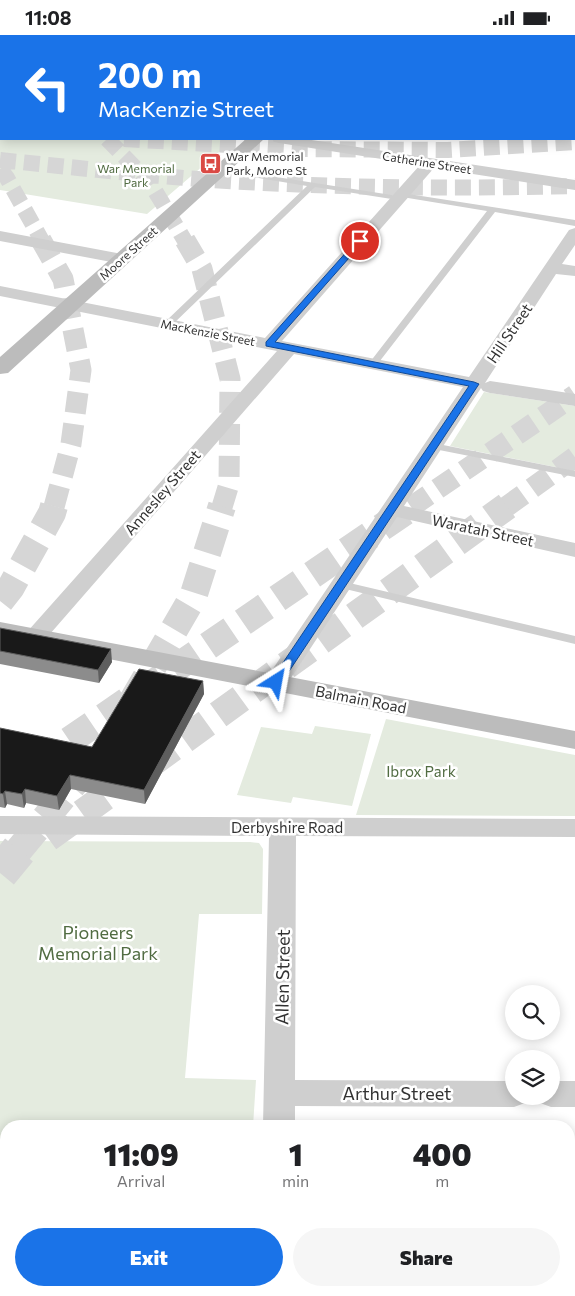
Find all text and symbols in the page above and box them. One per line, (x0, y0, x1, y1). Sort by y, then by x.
text: 11:08 (25, 6, 72, 29)
text: 200 m (98, 52, 201, 95)
icon: left (15, 55, 80, 120)
text: MacKenzie Street (98, 95, 274, 122)
street label: Catherine Street (381, 148, 473, 176)
place label: War Memorial Park, Moore St (226, 149, 307, 177)
bus stop icon: War Memorial Park, Moore St (198, 151, 222, 175)
park label: War Memorial Park (97, 161, 175, 189)
pin (339, 220, 381, 262)
street label: Moore Street (96, 223, 160, 283)
icon: arrive (346, 227, 374, 255)
street label: Hill Street (483, 300, 535, 366)
street label: MacKenzie Street (160, 316, 257, 348)
street label: Annesley Street (120, 446, 204, 538)
street label: Waratah Street (430, 510, 536, 550)
position arrow (249, 655, 301, 707)
street label: Balmain Road (314, 681, 408, 717)
park label: Ibrox Park (386, 762, 456, 780)
street label: Derbyshire Road (231, 818, 343, 836)
park label: Pioneers Memorial Park (38, 921, 158, 964)
street label: Allen Street (270, 929, 294, 1025)
map controls (505, 985, 560, 1105)
button: search (505, 985, 560, 1040)
button: layers (505, 1050, 560, 1105)
street label: Arthur Street (343, 1082, 451, 1104)
text: 11:09 (103, 1135, 179, 1172)
text: 1 (289, 1135, 303, 1172)
text: 400 (413, 1135, 472, 1172)
text: Arrival (117, 1171, 165, 1190)
text: min (282, 1171, 309, 1190)
text: m (435, 1171, 449, 1190)
button: Exit (15, 1228, 283, 1286)
button: Share (293, 1228, 560, 1286)

